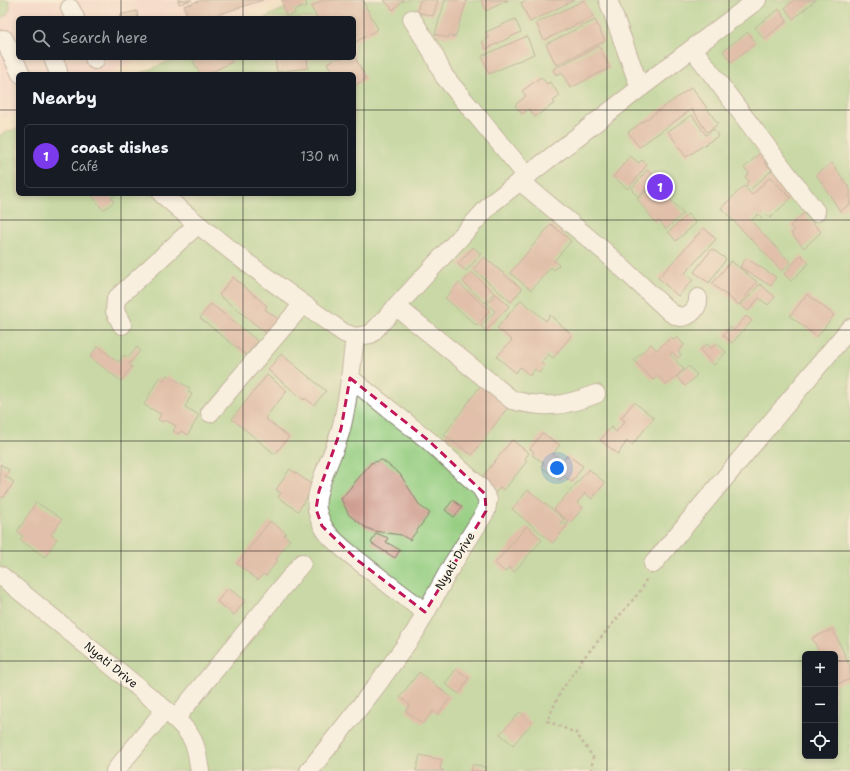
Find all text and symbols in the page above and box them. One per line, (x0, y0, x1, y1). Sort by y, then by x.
search box (16, 16, 356, 60)
icon: search (30, 27, 52, 49)
text: Search here (62, 28, 148, 48)
text: Nearby (32, 87, 97, 109)
text: coast dishes (71, 138, 169, 158)
text: 1 (43, 148, 49, 165)
text: 130 m (301, 148, 339, 165)
text: Café (71, 158, 98, 175)
pin: 1 (647, 172, 673, 202)
your location (547, 458, 567, 478)
street label: Nyati Drive (431, 529, 479, 593)
street label: Nyati Drive (81, 638, 142, 692)
map controls (802, 651, 838, 759)
button: + (802, 651, 838, 687)
button: − (802, 687, 838, 723)
button: locate (802, 723, 838, 759)

